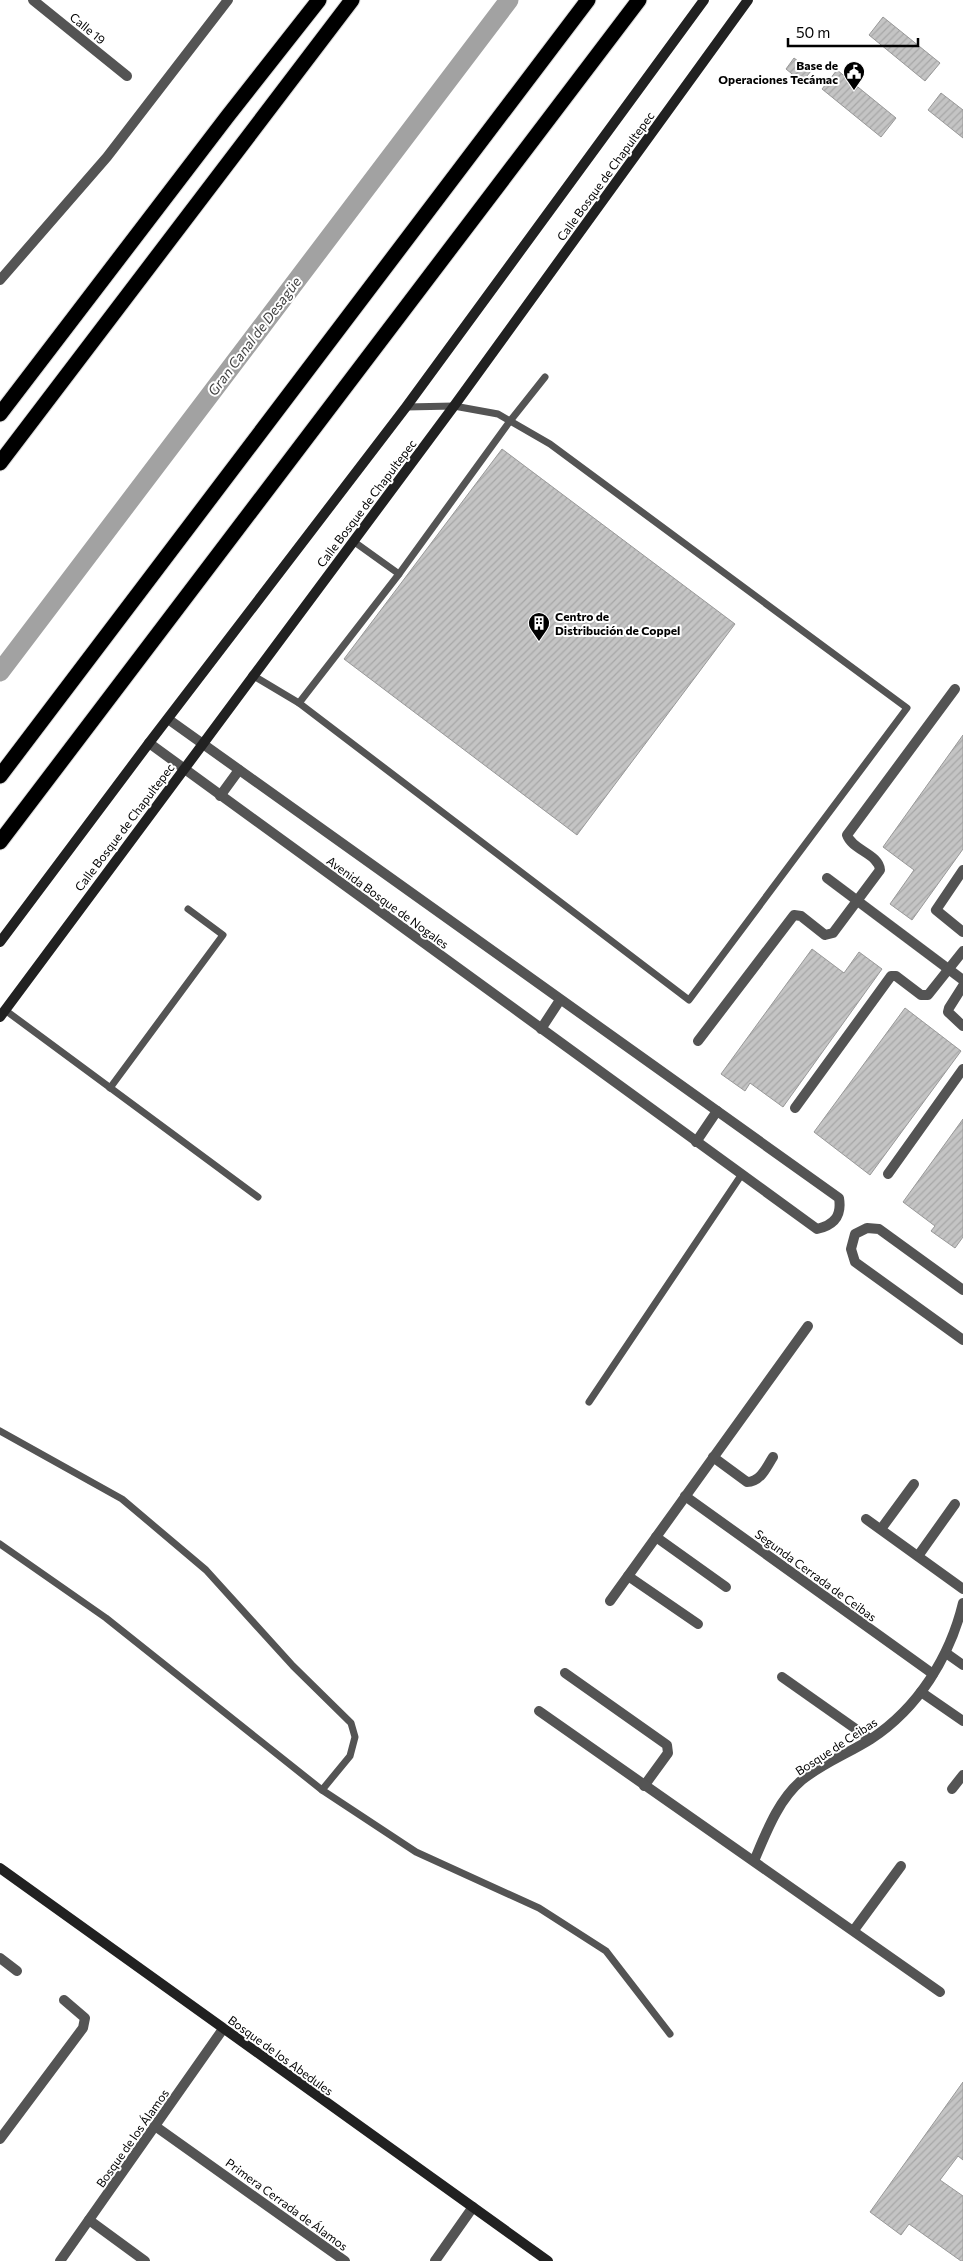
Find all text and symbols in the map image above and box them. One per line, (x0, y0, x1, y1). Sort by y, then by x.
street label: Calle 19 (67, 9, 109, 47)
scale bar (788, 15, 918, 47)
text: 50 m (796, 23, 830, 41)
place label: Base de Operaciones Tecámac (718, 58, 838, 86)
public building icon: Base de Operaciones Tecámac (842, 60, 866, 91)
street label: Calle Bosque de Chapultepec (553, 109, 657, 243)
water label: Gran Canal de Desagüe (204, 273, 305, 399)
street label: Calle Bosque de Chapultepec (313, 436, 419, 570)
place label: Centro de Distribución de Coppel (555, 609, 680, 637)
building icon: Centro de Distribución de Coppel (527, 611, 551, 642)
street label: Calle Bosque de Chapultepec (71, 760, 177, 894)
street label: Avenida Bosque de Nogales (324, 853, 452, 951)
street label: Segunda Cerrada de Ceibas (753, 1526, 879, 1624)
street label: Bosque de Ceibas (793, 1714, 879, 1778)
street label: Bosque de los Abedules (226, 2012, 336, 2098)
street label: Bosque de los Álamos (93, 2086, 171, 2190)
street label: Primera Cerrada de Álamos (223, 2155, 351, 2253)

